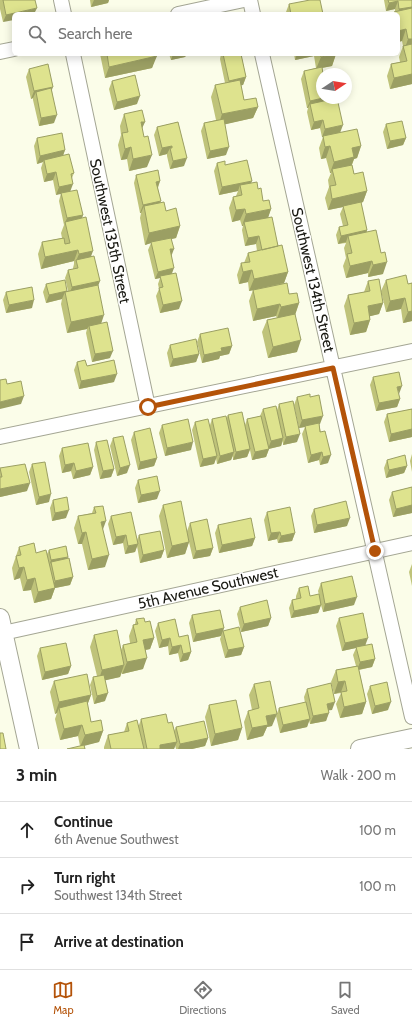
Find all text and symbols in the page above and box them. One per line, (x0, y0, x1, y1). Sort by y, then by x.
search box (12, 12, 400, 56)
icon: search (26, 23, 48, 45)
text: Search here (58, 25, 133, 43)
north arrow (316, 68, 352, 104)
street label: Southwest 135th Street (86, 157, 134, 305)
street label: Southwest 134th Street (288, 206, 338, 354)
route start (139, 398, 157, 416)
route end (366, 542, 384, 560)
street label: 5th Avenue Southwest (136, 563, 280, 613)
text: 3 min (16, 765, 57, 785)
text: Walk · 200 m (321, 767, 396, 783)
text: Continue (54, 813, 113, 831)
icon: ahead (16, 819, 38, 841)
text: 100 m (359, 822, 396, 838)
text: 6th Avenue Southwest (54, 831, 179, 847)
text: Turn right (54, 869, 115, 887)
icon: right (16, 875, 38, 897)
text: 100 m (359, 878, 396, 894)
text: Southwest 134th Street (54, 887, 182, 903)
icon: arrive (16, 931, 38, 953)
text: Arrive at destination (54, 933, 184, 951)
tab: Map (52, 979, 74, 1017)
tab: Directions (179, 979, 226, 1017)
tab: Saved (331, 979, 360, 1017)

